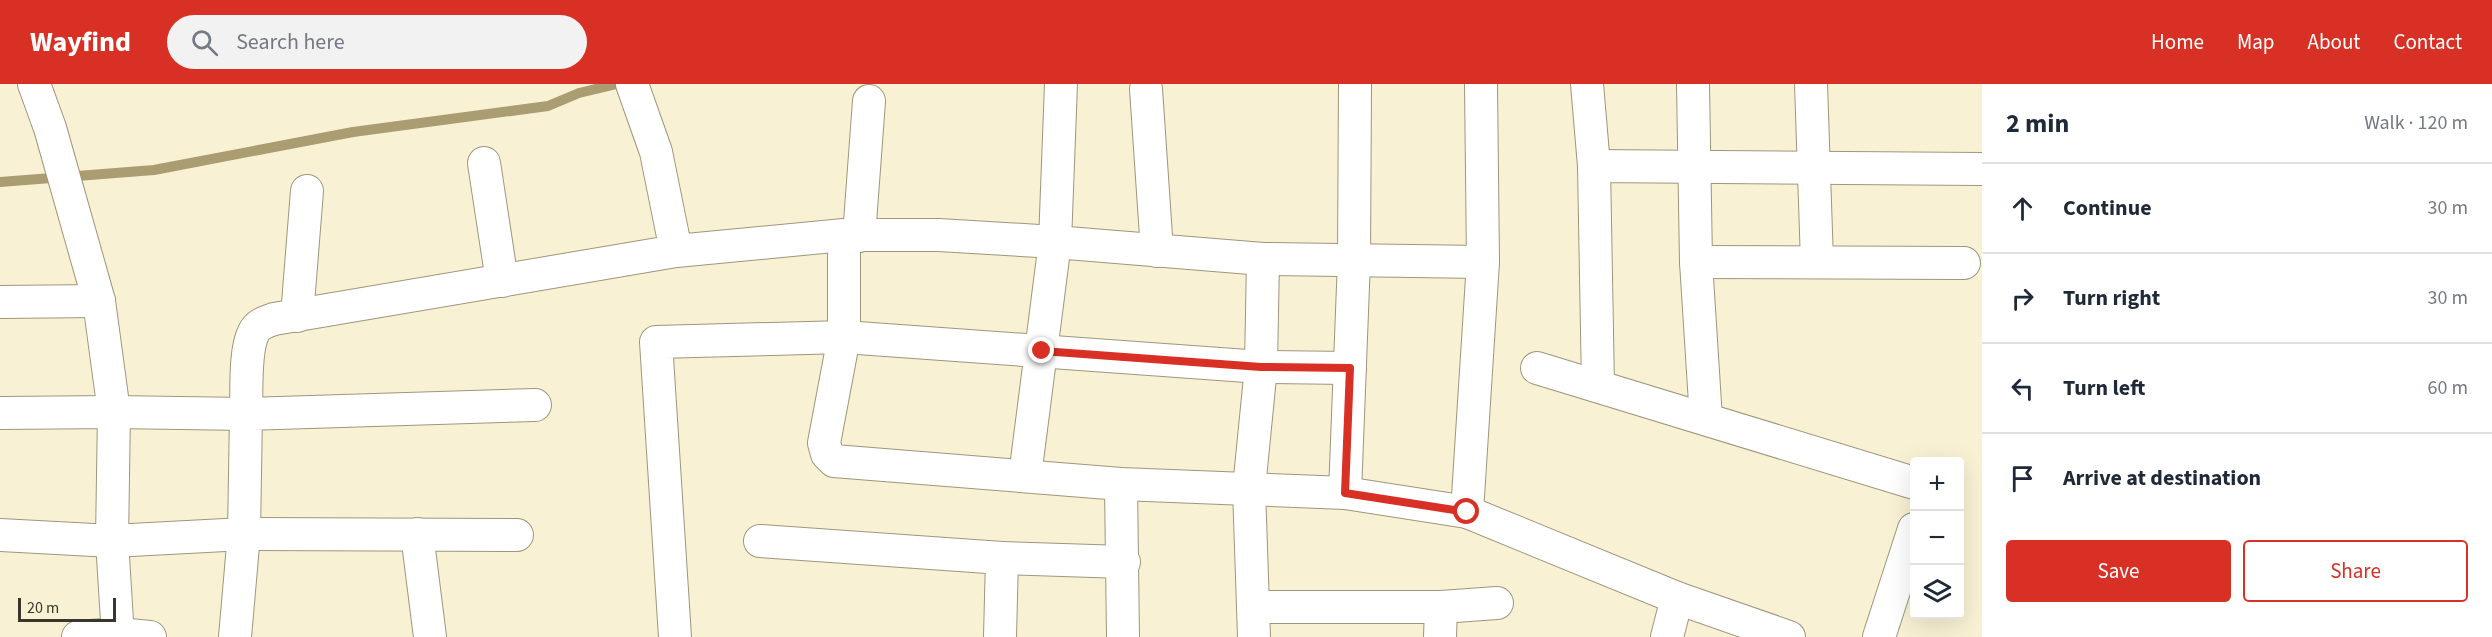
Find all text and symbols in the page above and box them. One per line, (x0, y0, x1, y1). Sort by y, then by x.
search box (167, 15, 587, 69)
text: Wayfind (30, 22, 131, 62)
icon: search (188, 26, 221, 59)
text: Search here (236, 26, 345, 58)
text: Home (2151, 27, 2204, 57)
text: Map (2237, 27, 2275, 57)
text: About (2308, 27, 2360, 57)
text: Contact (2393, 27, 2462, 57)
text: 2 min (2006, 105, 2069, 142)
text: Walk · 120 m (2364, 109, 2468, 137)
icon: ahead (2006, 192, 2039, 225)
text: Continue (2063, 192, 2152, 224)
text: 30 m (2428, 194, 2468, 222)
icon: right (2006, 282, 2039, 315)
text: Turn right (2063, 282, 2160, 314)
text: 30 m (2428, 284, 2468, 312)
route end (1028, 337, 1054, 363)
icon: left (2006, 372, 2039, 405)
text: Turn left (2063, 372, 2145, 404)
text: 60 m (2428, 374, 2468, 402)
map controls (1910, 457, 1964, 619)
button: + (1910, 457, 1964, 511)
icon: arrive (2006, 462, 2039, 495)
text: Arrive at destination (2063, 462, 2261, 494)
route start (1453, 498, 1479, 524)
button: − (1910, 511, 1964, 565)
button: Save (2006, 540, 2231, 602)
button: Share (2243, 540, 2468, 602)
button: layers (1910, 565, 1964, 619)
scale bar (18, 595, 116, 622)
text: 20 m (27, 597, 59, 619)

